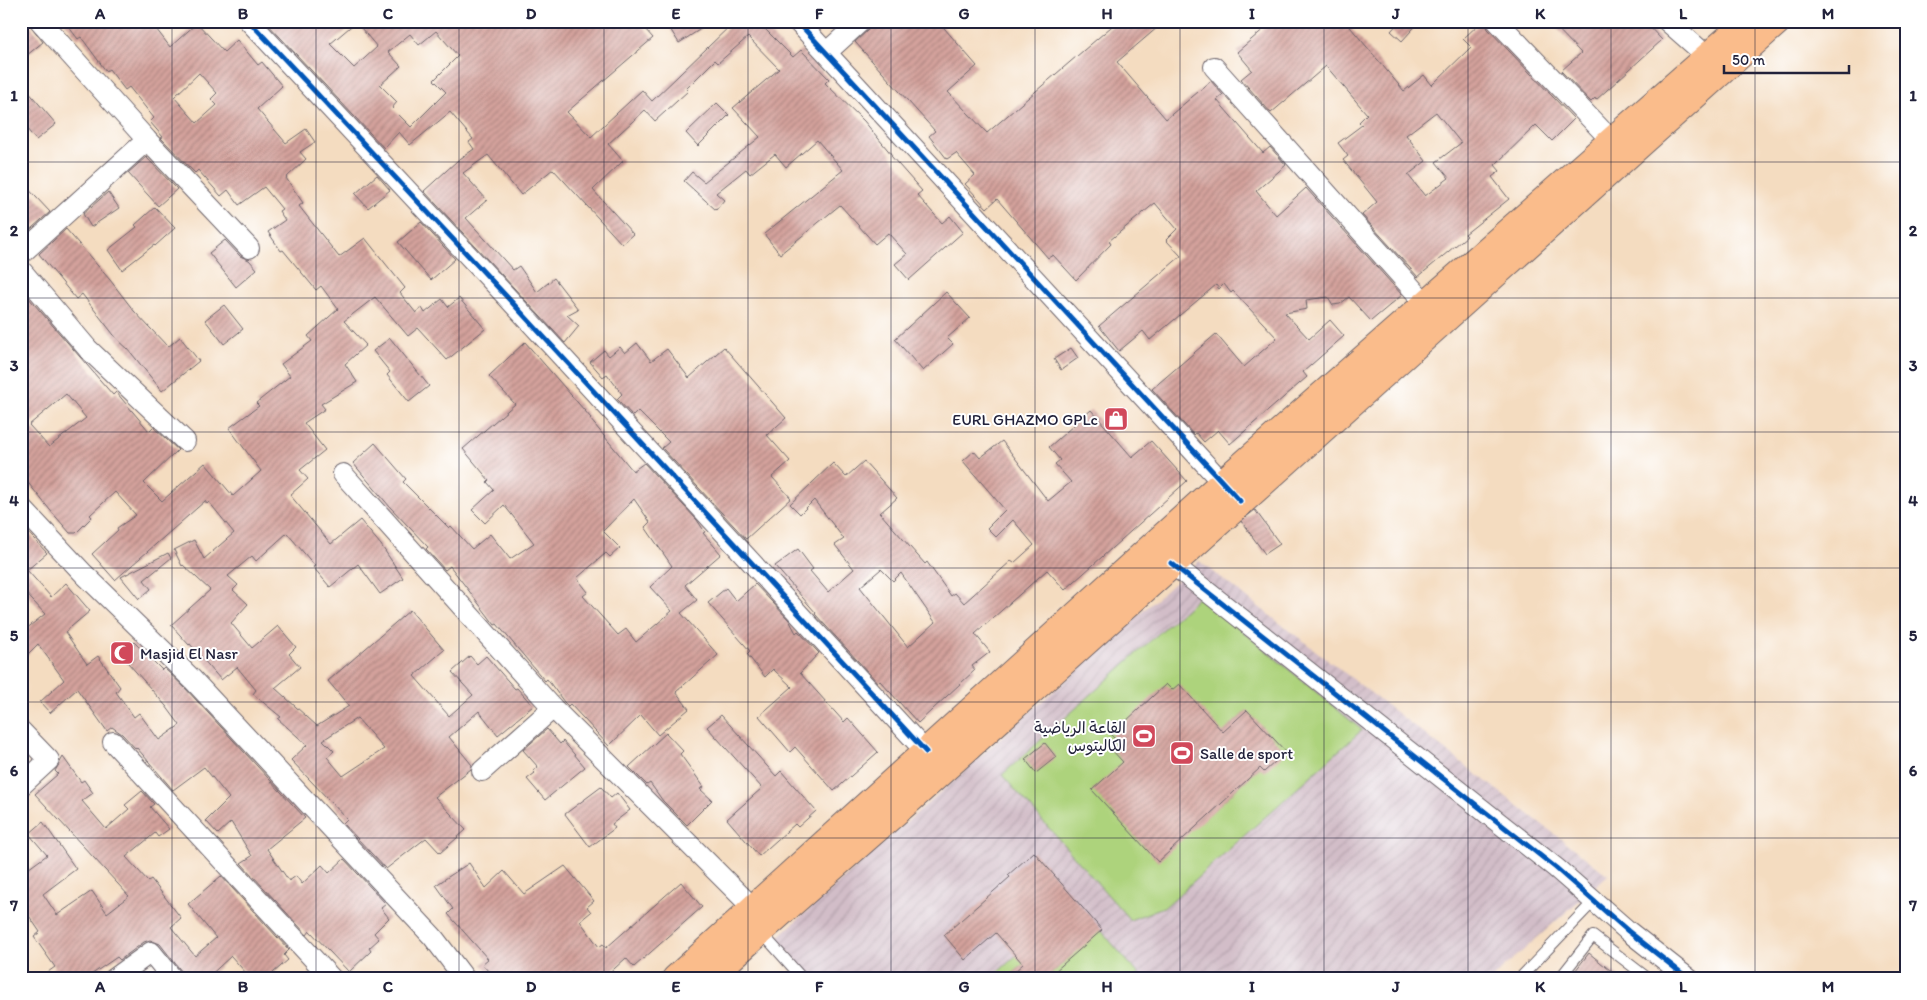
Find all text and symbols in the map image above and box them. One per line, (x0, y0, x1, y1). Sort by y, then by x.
text: A (94, 4, 106, 23)
text: B (238, 4, 249, 23)
text: C (383, 4, 394, 23)
text: D (526, 4, 537, 23)
text: E (672, 4, 681, 23)
text: F (815, 4, 824, 23)
text: G (958, 4, 970, 23)
text: H (1101, 4, 1113, 23)
text: I (1249, 4, 1255, 23)
text: J (1391, 4, 1400, 23)
text: K (1535, 4, 1546, 23)
text: L (1679, 4, 1688, 23)
text: M (1822, 4, 1834, 23)
scale bar (1724, 42, 1850, 74)
text: 50 m (1732, 51, 1765, 69)
text: 1 (10, 86, 18, 105)
text: 1 (1909, 86, 1917, 105)
text: 2 (10, 221, 19, 240)
text: 2 (1909, 221, 1918, 240)
text: 3 (10, 356, 19, 375)
text: 3 (1909, 356, 1918, 375)
shop icon: EURL GHAZMO GPLc (1103, 406, 1129, 432)
place label: EURL GHAZMO GPLc (952, 410, 1098, 429)
text: 4 (9, 491, 19, 510)
text: 4 (1908, 491, 1918, 510)
text: 5 (10, 626, 19, 645)
text: 5 (1909, 626, 1918, 645)
mosque icon: Masjid El Nasr (109, 640, 135, 666)
place label: Masjid El Nasr (140, 644, 239, 663)
place label: القاعة الرياضية الكاليتوس (1034, 718, 1126, 756)
sports icon: القاعة الرياضية الكاليتوس (1131, 723, 1157, 749)
sports icon: Salle de sport (1169, 740, 1195, 766)
place label: Salle de sport (1200, 744, 1293, 763)
text: 6 (10, 761, 19, 780)
text: 6 (1909, 761, 1918, 780)
text: 7 (9, 896, 18, 915)
text: 7 (1908, 896, 1917, 915)
text: A (94, 977, 106, 996)
text: B (238, 977, 249, 996)
text: C (383, 977, 394, 996)
text: D (526, 977, 537, 996)
text: E (672, 977, 681, 996)
text: F (815, 977, 824, 996)
text: G (958, 977, 970, 996)
text: H (1101, 977, 1113, 996)
text: I (1249, 977, 1255, 996)
text: J (1391, 977, 1400, 996)
text: K (1535, 977, 1546, 996)
text: L (1679, 977, 1688, 996)
text: M (1822, 977, 1834, 996)

